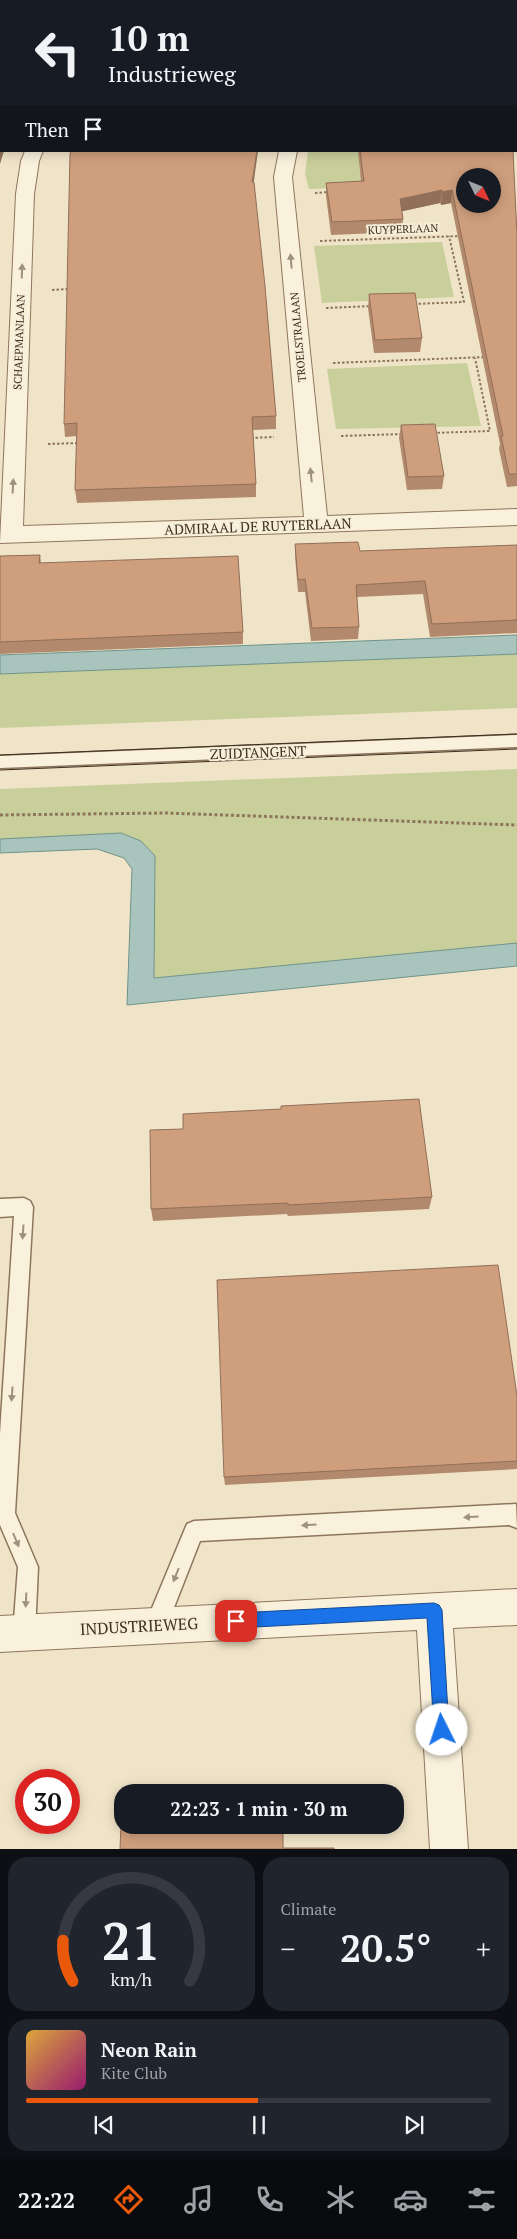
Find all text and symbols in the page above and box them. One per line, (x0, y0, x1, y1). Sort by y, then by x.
text: 10 m (108, 15, 189, 61)
icon: left (25, 20, 90, 85)
text: Industrieweg (108, 59, 236, 88)
icon: arrive (79, 115, 107, 143)
text: Then (25, 117, 69, 142)
north arrow (456, 168, 501, 212)
map controls (456, 168, 501, 213)
street label: KUYPERLAAN (367, 221, 439, 237)
one-way arrow (287, 253, 295, 269)
one-way arrow (18, 263, 26, 279)
street label: TROELSTRALAAN (287, 291, 309, 383)
street label: SCHAEPMANLAAN (10, 294, 28, 390)
one-way arrow (307, 467, 315, 483)
one-way arrow (9, 478, 17, 494)
street label: ADMIRAAL DE RUYTERLAAN (164, 513, 352, 539)
street label: ZUIDTANGENT (209, 741, 307, 763)
one-way arrow (18, 1224, 26, 1240)
one-way arrow (8, 1386, 16, 1402)
one-way arrow (463, 1513, 479, 1521)
one-way arrow (300, 1521, 316, 1529)
one-way arrow (13, 1533, 21, 1547)
one-way arrow (172, 1568, 180, 1583)
one-way arrow (21, 1592, 29, 1608)
pin (215, 1600, 257, 1642)
icon: arrive (222, 1607, 250, 1635)
street label: INDUSTRIEWEG (79, 1612, 199, 1640)
position arrow (415, 1703, 467, 1755)
speed limit sign: 30 (15, 1769, 80, 1834)
text: 22:23 · 1 min · 30 m (170, 1796, 348, 1821)
text: Climate (281, 1898, 336, 1920)
text: 21 (102, 1906, 161, 1975)
text: 20.5° (340, 1923, 431, 1973)
text: − (281, 1930, 295, 1967)
text: + (476, 1930, 491, 1967)
text: km/h (111, 1967, 152, 1991)
text: Neon Rain (101, 2037, 197, 2062)
text: Kite Club (101, 2062, 167, 2084)
icon: previous (90, 2111, 118, 2139)
icon: pause (245, 2111, 273, 2139)
icon: next (400, 2111, 428, 2139)
icon: directions (111, 2182, 146, 2217)
icon: music (181, 2182, 216, 2217)
icon: phone (252, 2182, 287, 2217)
icon: climate (323, 2182, 358, 2217)
icon: car (393, 2182, 428, 2217)
icon: filters (464, 2182, 499, 2217)
text: 22:22 (18, 2185, 75, 2214)

